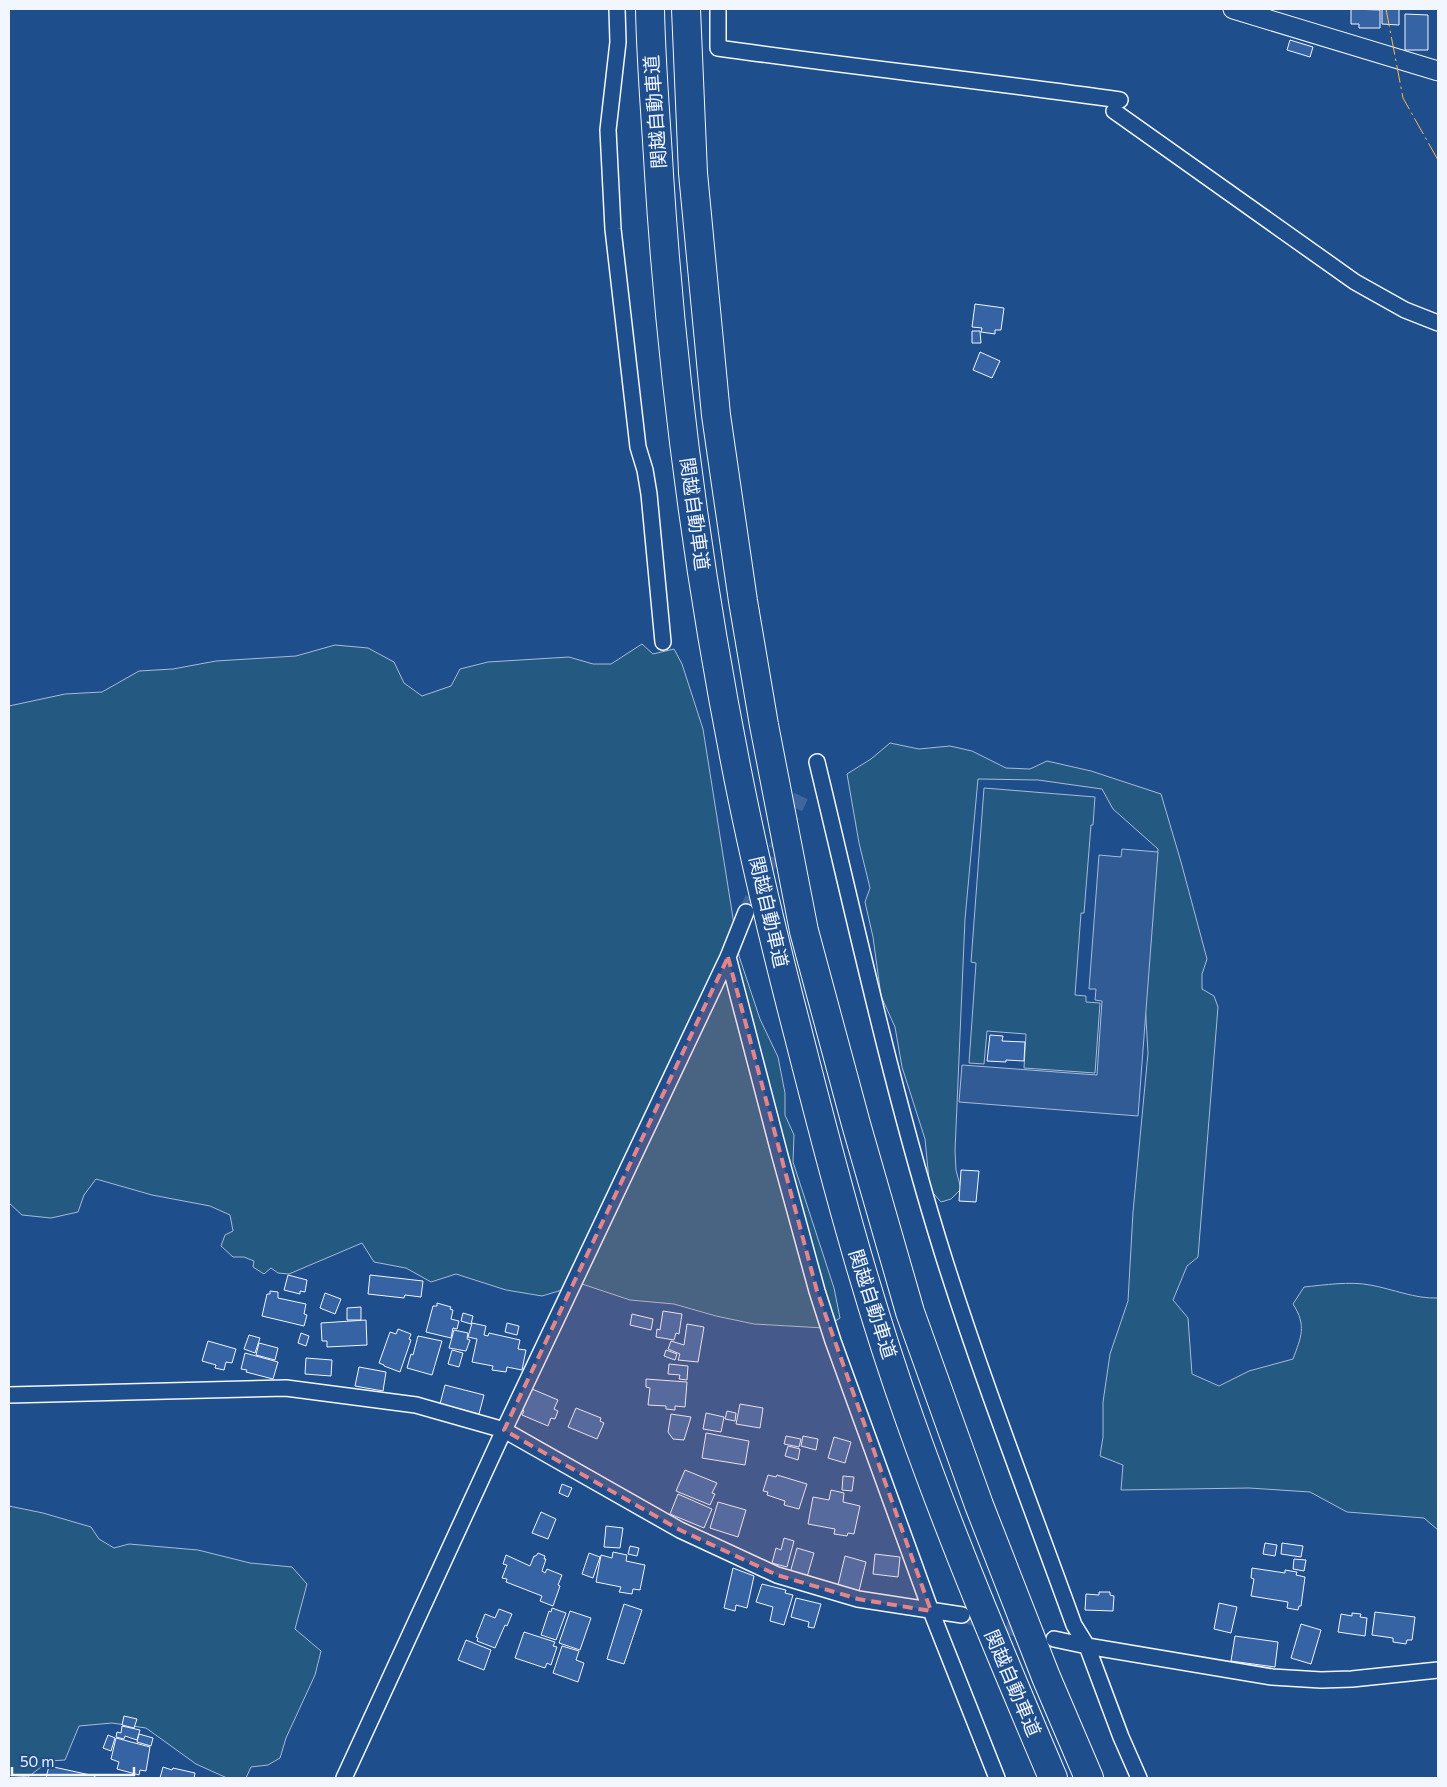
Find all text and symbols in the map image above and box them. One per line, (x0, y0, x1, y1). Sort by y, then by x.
street label: 関越自動車道 (639, 54, 670, 170)
street label: 関越自動車道 (676, 456, 715, 572)
street label: 関越自動車道 (745, 854, 794, 970)
street label: 関越自動車道 (845, 1246, 902, 1362)
street label: 関越自動車道 (981, 1626, 1046, 1740)
scale bar (12, 1744, 135, 1776)
text: 50 m (20, 1752, 54, 1770)

